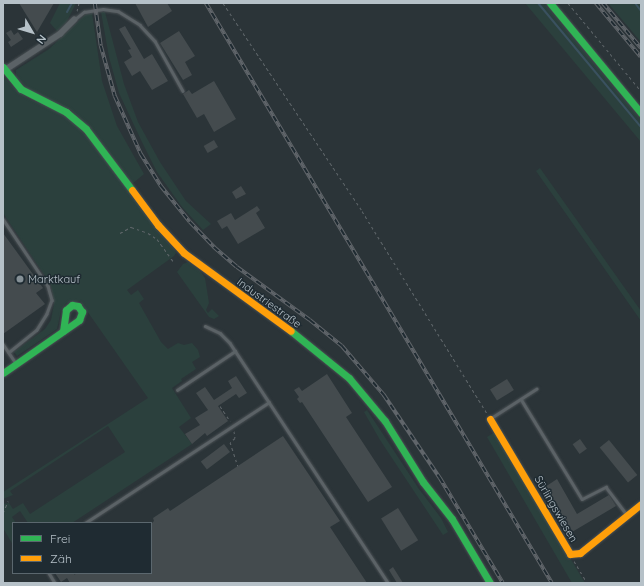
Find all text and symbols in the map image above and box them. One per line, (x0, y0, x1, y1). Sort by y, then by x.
north arrow (12, 12, 52, 52)
text: N (33, 32, 49, 47)
place label: Marktkauf (28, 272, 80, 286)
marker: Marktkauf (15, 274, 25, 284)
street label: Industriestraße (234, 275, 304, 331)
street label: Sürlingswiesen (532, 473, 580, 545)
legend (12, 522, 152, 574)
text: Frei (50, 531, 70, 546)
text: Zäh (50, 551, 72, 566)

